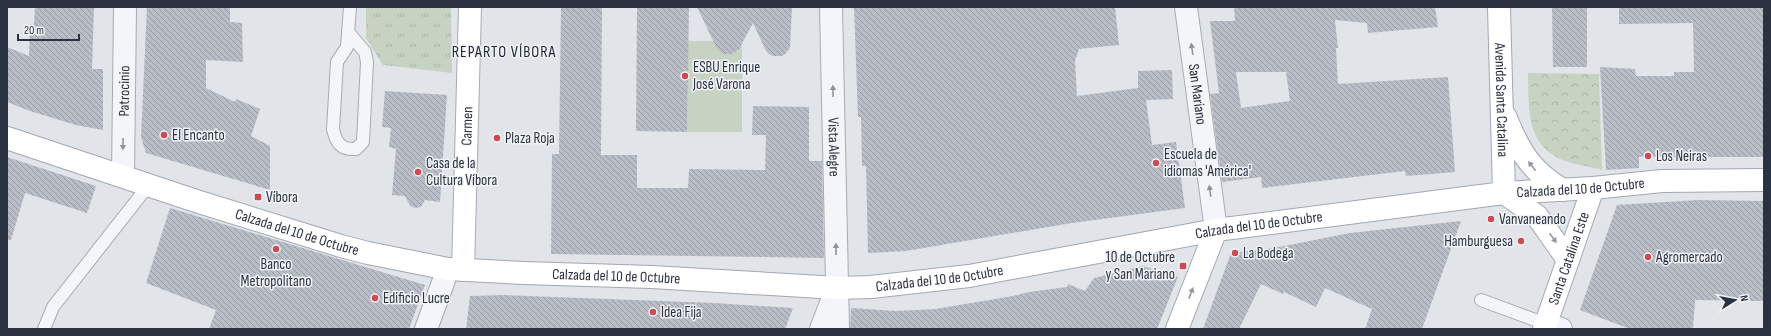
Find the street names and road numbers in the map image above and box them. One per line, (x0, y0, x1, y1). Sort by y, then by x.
street label: Avenida Santa Catalina (1490, 42, 1513, 158)
street label: San Mariano (1184, 63, 1211, 126)
street label: Patrocinio (114, 65, 134, 117)
street label: Carmen (457, 106, 477, 146)
street label: Vista Alegre (824, 117, 844, 177)
street label: Calzada del 10 de Octubre (1516, 173, 1645, 202)
street label: Calzada del 10 de Octubre (233, 204, 361, 260)
street label: Calzada del 10 de Octubre (1194, 207, 1324, 243)
street label: Santa Catalina Este (1544, 209, 1594, 307)
street label: Calzada del 10 de Octubre (875, 260, 1005, 296)
street label: Calzada del 10 de Octubre (552, 264, 681, 288)

